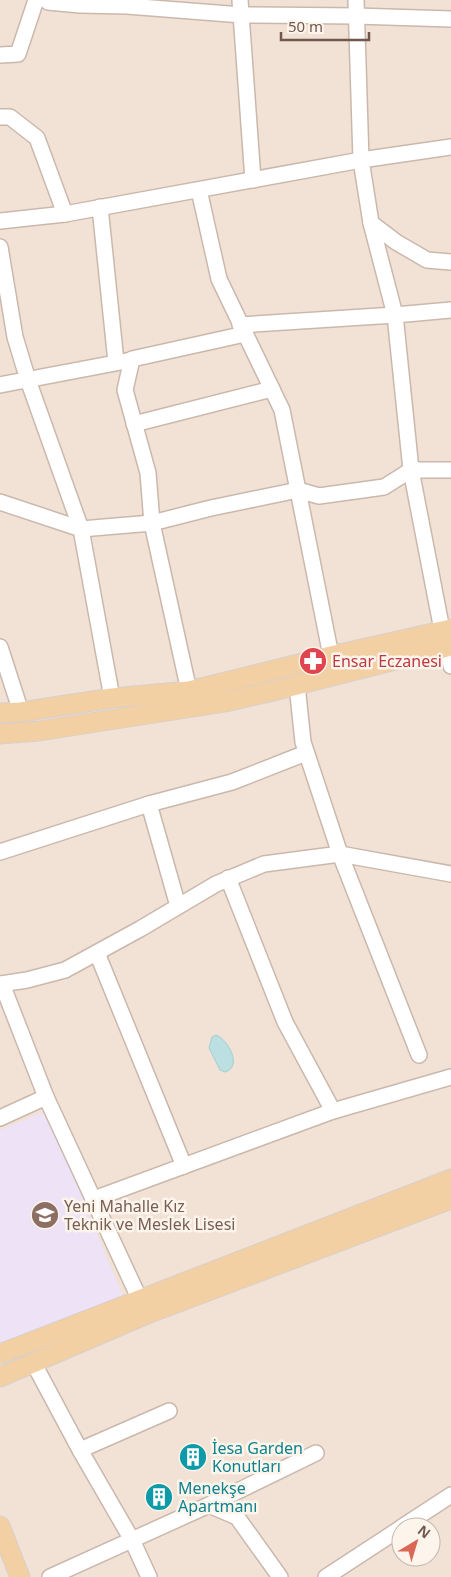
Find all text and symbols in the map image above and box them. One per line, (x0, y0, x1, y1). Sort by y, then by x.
scale bar (281, 10, 368, 42)
text: 50 m (288, 16, 323, 36)
pharmacy icon: Ensar Eczanesi (298, 646, 328, 676)
place label: Ensar Eczanesi (332, 650, 442, 672)
place label: Yeni Mahalle Kız Teknik ve Meslek Lisesi (64, 1195, 235, 1235)
school or university icon: Yeni Mahalle Kız Teknik ve Meslek Lisesi (30, 1200, 60, 1230)
place label: İesa Garden Konutları (212, 1437, 303, 1477)
building icon: İesa Garden Konutları (178, 1442, 208, 1472)
place label: Menekşe Apartmanı (178, 1477, 257, 1517)
building icon: Menekşe Apartmanı (144, 1482, 174, 1512)
north arrow (391, 1517, 441, 1567)
text: N (414, 1520, 435, 1542)

